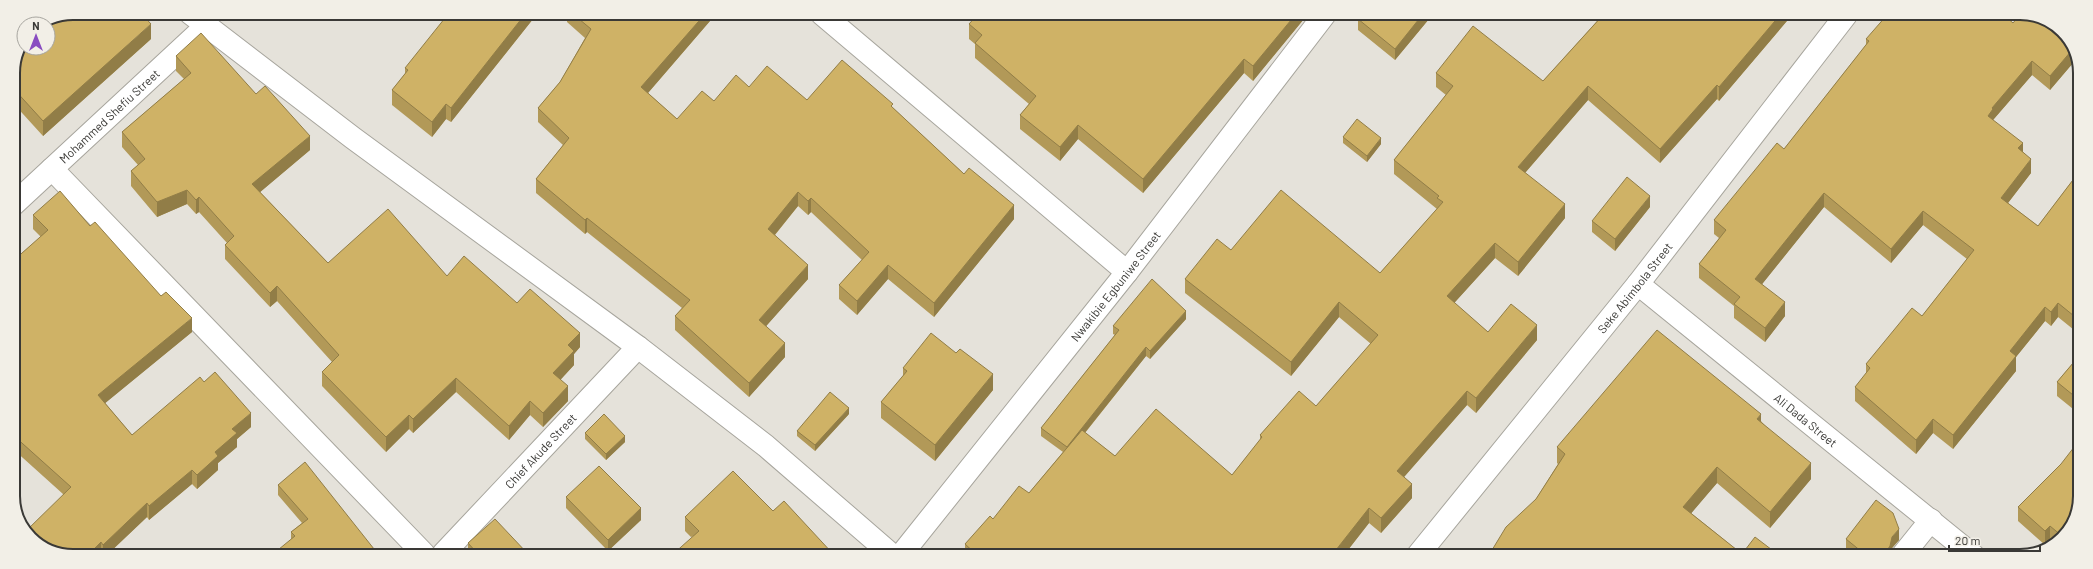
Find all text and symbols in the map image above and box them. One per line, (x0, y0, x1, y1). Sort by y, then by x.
north arrow (16, 16, 56, 56)
text: N (32, 19, 40, 32)
street label: Mohammed Shefiu Street (56, 66, 162, 166)
street label: Nwakibie Egbuniwe Street (1068, 228, 1163, 344)
street label: Seke Abimbola Street (1594, 239, 1675, 336)
street label: Ali Dada Street (1772, 390, 1840, 450)
street label: Chief Akude Street (502, 410, 579, 491)
scale bar (1949, 527, 2040, 553)
text: 20 m (1955, 533, 1981, 547)

